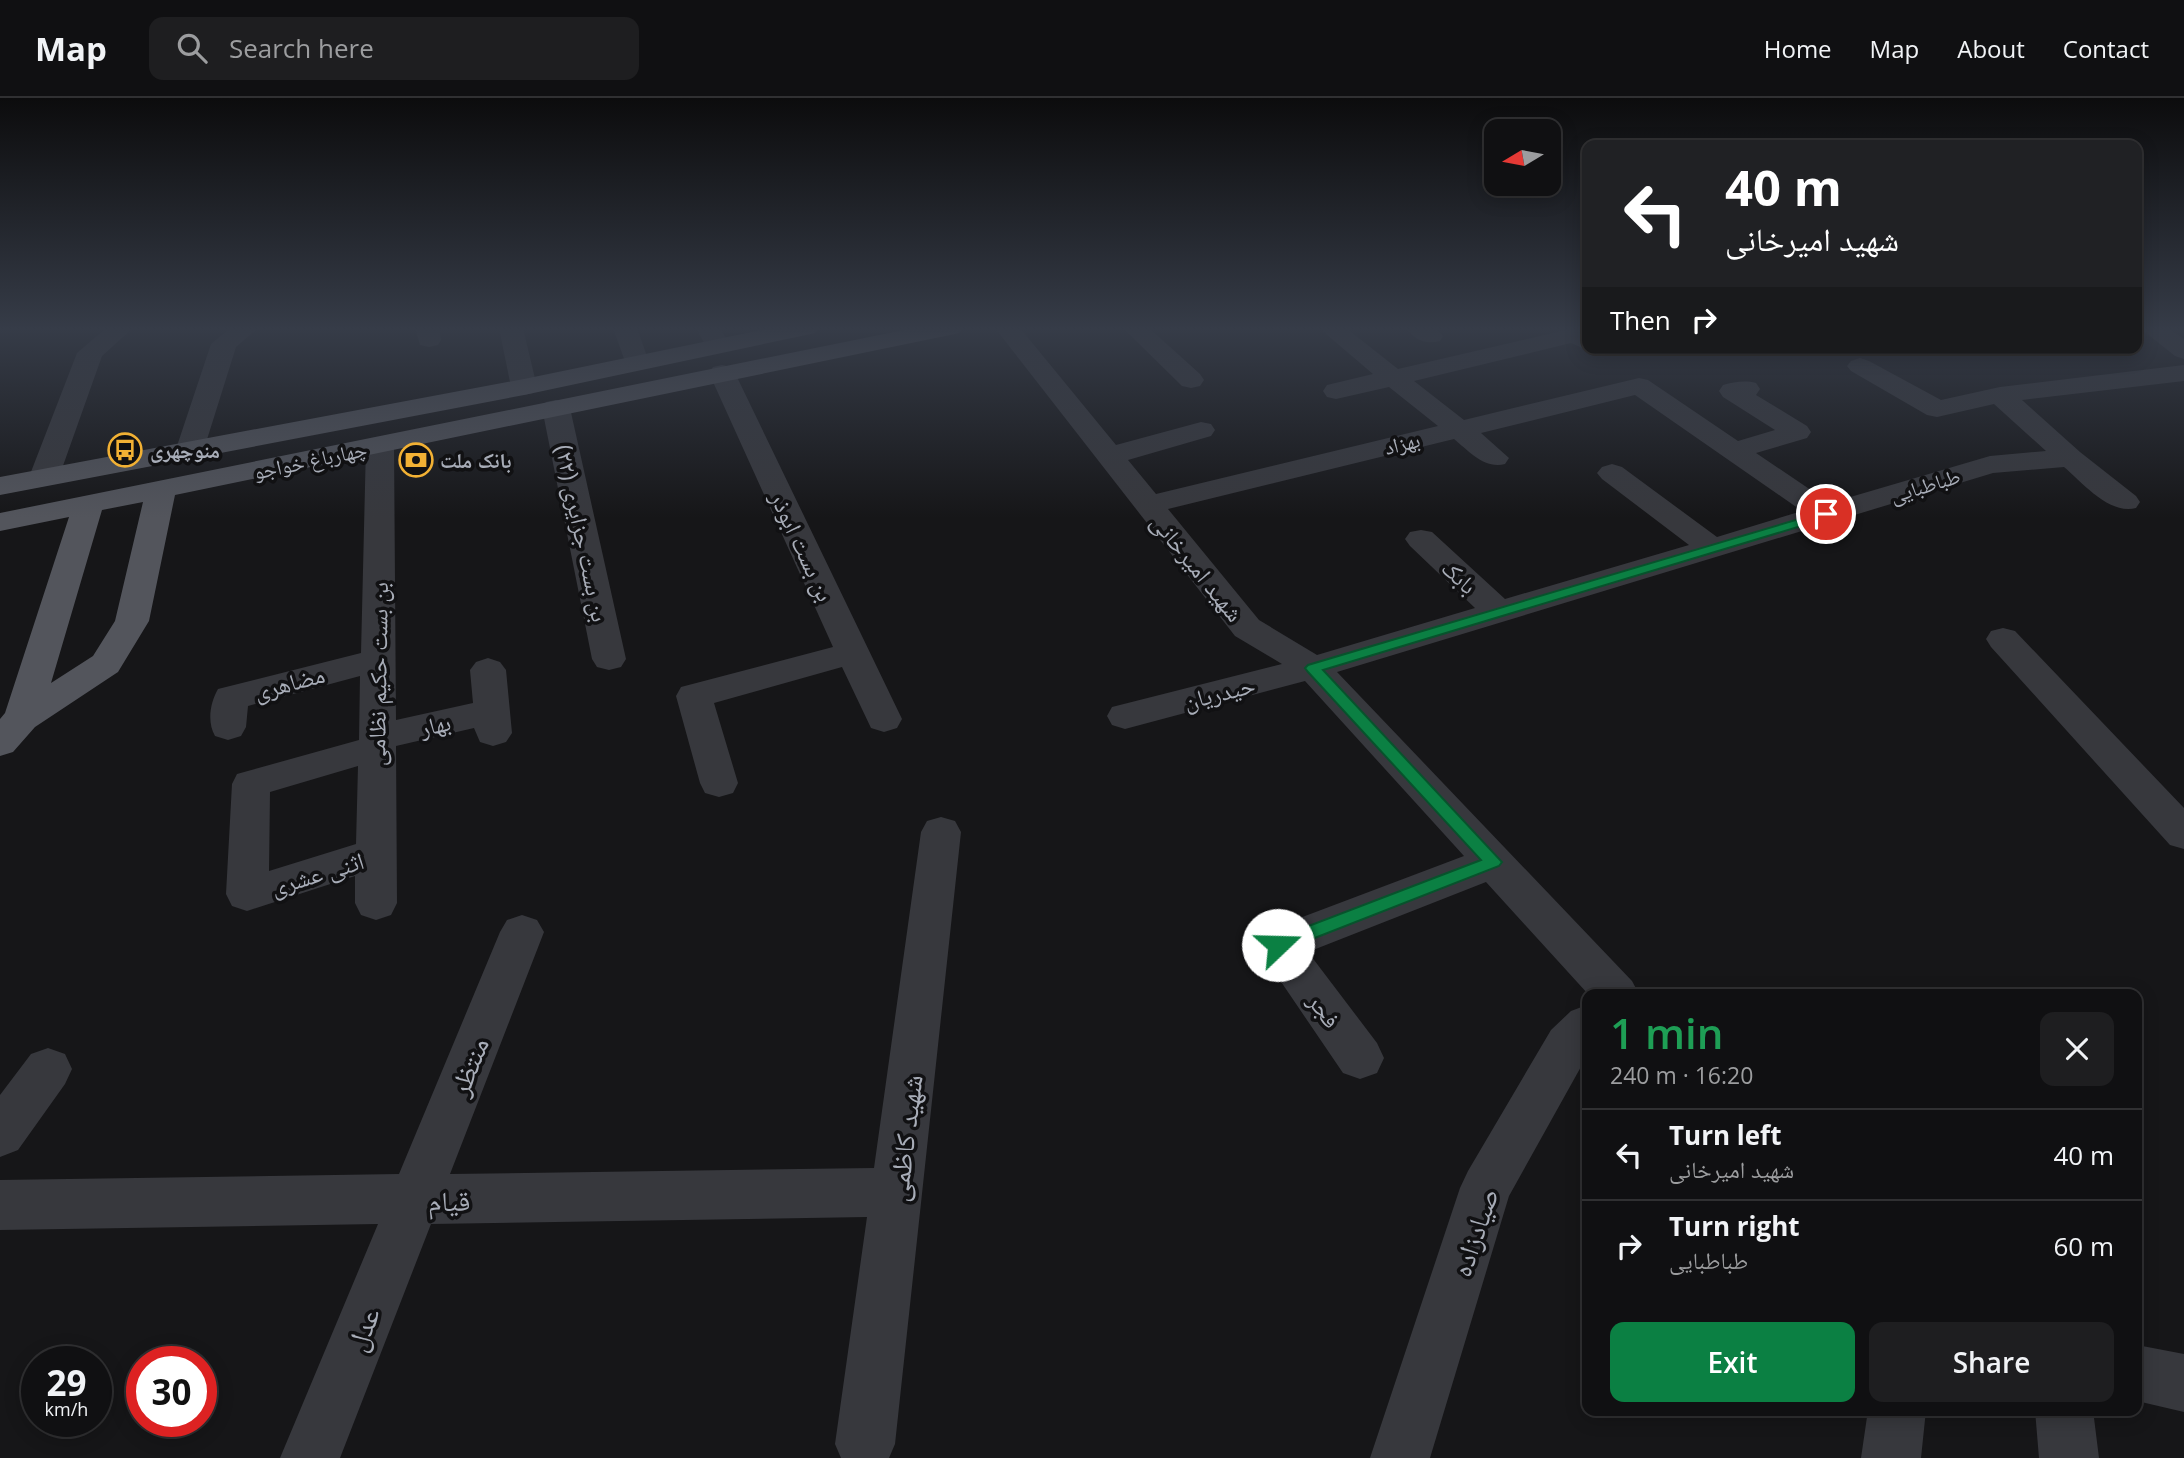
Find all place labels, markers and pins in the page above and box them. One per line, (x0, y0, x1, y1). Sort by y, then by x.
bus stop icon: منوچهری (106, 431, 144, 469)
place label: منوچهری (150, 436, 220, 464)
bank icon: بانک ملت (397, 441, 435, 479)
place label: بانک ملت (440, 446, 511, 474)
pin (1796, 484, 1856, 544)

